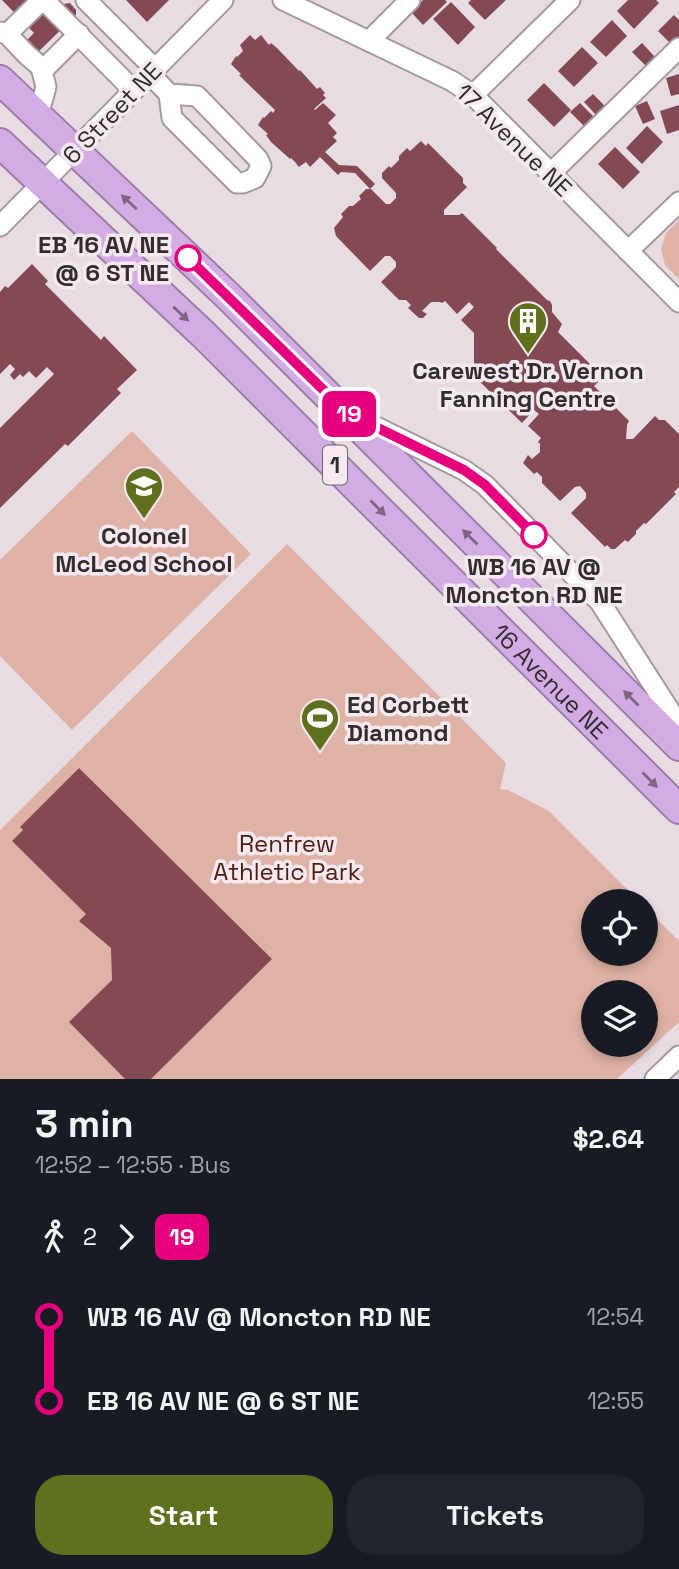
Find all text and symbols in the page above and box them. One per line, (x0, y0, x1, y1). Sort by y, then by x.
street label: 6 Street NE (56, 56, 168, 170)
street label: 17 Avenue NE (449, 77, 579, 203)
one-way arrow (121, 195, 138, 211)
place label: EB 16 AV NE @ 6 ST NE (38, 229, 169, 288)
marker: EB 16 AV NE @ 6 ST NE (175, 245, 201, 271)
building icon: Carewest Dr. Vernon Fanning Centre (507, 300, 549, 355)
one-way arrow (172, 306, 190, 322)
place label: Carewest Dr. Vernon Fanning Centre (412, 355, 644, 414)
line badge: 19 (318, 391, 380, 437)
text: 19 (336, 398, 362, 429)
road number: 1 (323, 446, 347, 485)
school or university icon: Colonel McLeod School (123, 465, 165, 520)
one-way arrow (369, 500, 386, 516)
place label: Colonel McLeod School (55, 520, 233, 579)
marker: WB 16 AV @ Moncton RD NE (521, 522, 547, 548)
one-way arrow (462, 528, 479, 545)
place label: WB 16 AV @ Moncton RD NE (445, 551, 623, 610)
street label: 16 Avenue NE (486, 617, 615, 745)
place label: Ed Corbett Diamond (347, 689, 469, 748)
one-way arrow (622, 689, 639, 706)
sports icon: Ed Corbett Diamond (299, 697, 341, 752)
one-way arrow (642, 772, 659, 789)
park label: Renfrew Athletic Park (213, 828, 361, 887)
map controls (581, 889, 658, 1057)
button: locate (581, 889, 658, 966)
button: layers (581, 980, 658, 1057)
text: 3 min (35, 1100, 134, 1148)
text: $2.64 (573, 1122, 644, 1156)
text: 12:52 – 12:55 · Bus (35, 1150, 231, 1180)
icon: walk (35, 1218, 73, 1256)
icon: forward (107, 1218, 145, 1256)
text: 19 (169, 1221, 195, 1252)
text: 2 (83, 1222, 97, 1252)
text: WB 16 AV @ Moncton RD NE (87, 1300, 431, 1334)
text: 12:54 (587, 1302, 644, 1332)
text: EB 16 AV NE @ 6 ST NE (87, 1384, 359, 1418)
text: 12:55 (587, 1386, 644, 1416)
button: Start (35, 1475, 333, 1555)
button: Tickets (347, 1475, 644, 1555)

